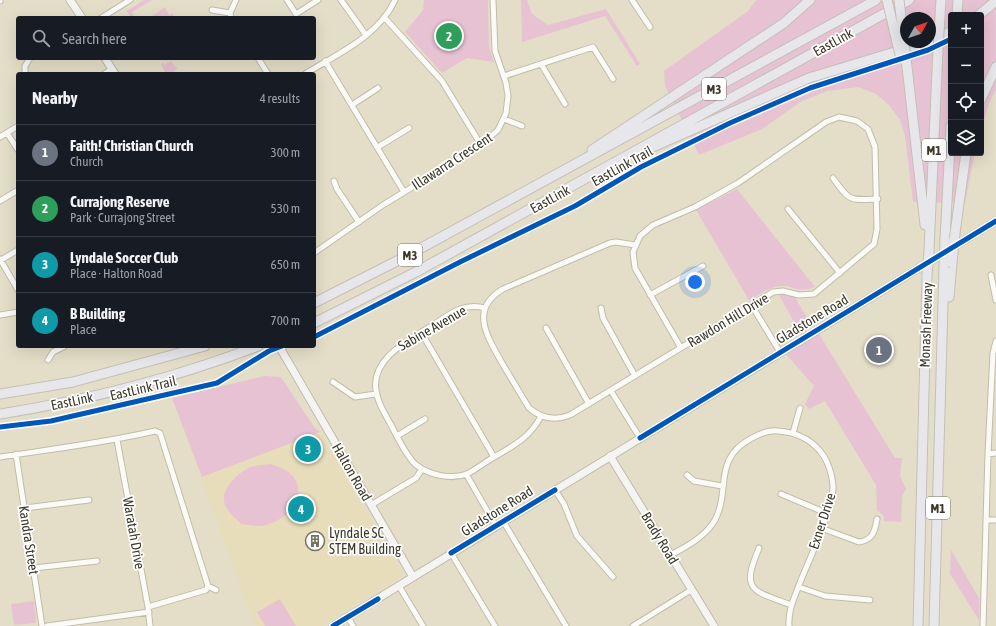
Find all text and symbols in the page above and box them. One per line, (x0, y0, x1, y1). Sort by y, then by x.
north arrow (900, 12, 936, 48)
map controls (948, 12, 984, 156)
button: + (948, 12, 984, 48)
search box (16, 16, 316, 60)
pin: 2 (436, 21, 462, 51)
street label: EastLink (810, 25, 856, 59)
icon: search (30, 27, 52, 49)
text: Search here (62, 30, 127, 47)
button: − (948, 48, 984, 84)
road number: M3 (702, 78, 726, 100)
button: locate (948, 84, 984, 120)
text: Nearby (32, 88, 78, 108)
text: 4 results (260, 91, 300, 106)
button: layers (948, 120, 984, 156)
street label: Illawarra Crescent (409, 129, 495, 193)
text: Faith! Christian Church (70, 137, 193, 154)
road number: M1 (922, 139, 946, 161)
street label: EastLink Trail (589, 142, 656, 189)
text: 1 (42, 145, 48, 160)
text: 300 m (271, 145, 300, 160)
text: Church (70, 154, 103, 169)
street label: EastLink (527, 182, 573, 216)
text: Currajong Reserve (70, 193, 169, 210)
text: 2 (42, 201, 48, 216)
text: 530 m (271, 201, 300, 216)
text: Park · Currajong Street (70, 210, 175, 225)
road number: M3 (398, 244, 422, 266)
text: Lyndale Soccer Club (70, 249, 178, 266)
text: 3 (42, 257, 48, 272)
text: 650 m (271, 257, 300, 272)
text: Place · Halton Road (70, 266, 163, 281)
your location (685, 272, 705, 292)
street label: Monash Freeway (917, 282, 935, 368)
street label: Rawdon Hill Drive (685, 290, 771, 350)
street label: Gladstone Road (773, 291, 851, 347)
street label: Sabine Avenue (395, 302, 469, 354)
text: B Building (70, 305, 125, 322)
text: 4 (42, 313, 48, 328)
text: 700 m (271, 313, 300, 328)
text: Place (70, 322, 97, 337)
pin: 1 (866, 335, 892, 365)
street label: EastLink Trail (108, 373, 178, 403)
street label: EastLink (49, 389, 95, 413)
pin: 3 (295, 434, 321, 464)
street label: Halton Road (329, 440, 375, 504)
street label: Gladstone Road (458, 483, 536, 539)
street label: Exner Drive (805, 491, 839, 551)
pin: 4 (288, 494, 314, 524)
street label: Waratah Drive (120, 496, 148, 570)
road number: M1 (926, 497, 950, 519)
street label: Kandra Street (16, 504, 42, 576)
street label: Brady Road (638, 509, 682, 567)
place label: Lyndale SC STEM Building (329, 525, 401, 557)
building icon: Lyndale SC STEM Building (304, 530, 326, 552)

